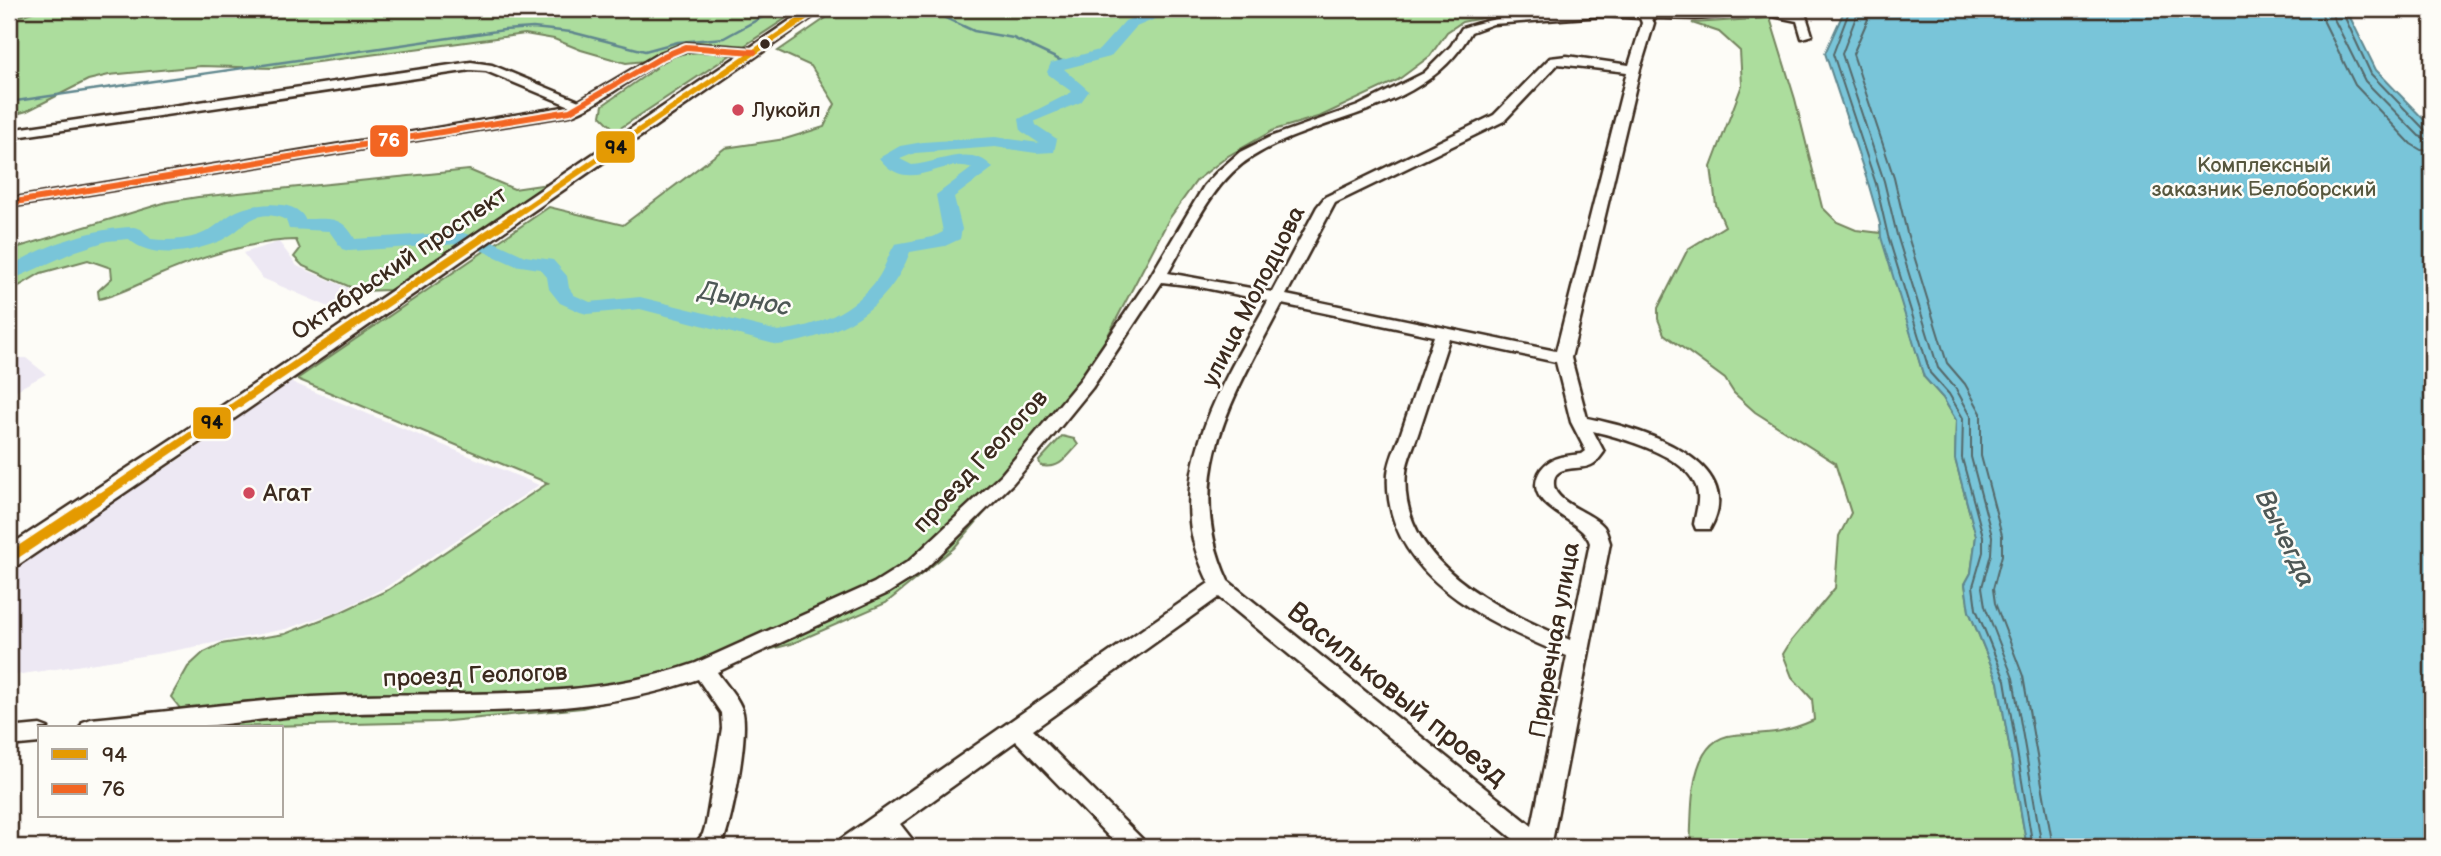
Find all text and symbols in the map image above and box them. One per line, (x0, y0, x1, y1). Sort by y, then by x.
unlabelled marker (758, 37, 772, 51)
place label: Лукойл (751, 98, 821, 123)
marker: Лукойл (730, 102, 746, 118)
line badge: 76 (369, 124, 409, 158)
text: 76 (378, 130, 400, 153)
line badge: 94 (595, 130, 636, 164)
text: 94 (605, 137, 627, 160)
park label: Комплексный заказник Белоборский (2152, 153, 2376, 202)
street label: Октябрьский проспект (286, 180, 513, 346)
street label: улица Молодцова (1195, 201, 1311, 391)
water label: Дырнос (694, 275, 793, 324)
street label: проезд Геологов (907, 384, 1054, 539)
line badge: 94 (192, 406, 232, 440)
text: 94 (201, 412, 223, 435)
place label: Агат (262, 479, 312, 508)
marker: Агат (241, 485, 257, 501)
water label: Вычегда (2248, 485, 2321, 592)
street label: Приречная улица (1523, 540, 1586, 740)
street label: Васильковый проезд (1280, 595, 1514, 793)
street label: проезд Геологов (382, 658, 568, 693)
legend (38, 726, 284, 818)
text: 94 (102, 743, 127, 768)
text: 76 (102, 777, 125, 802)

